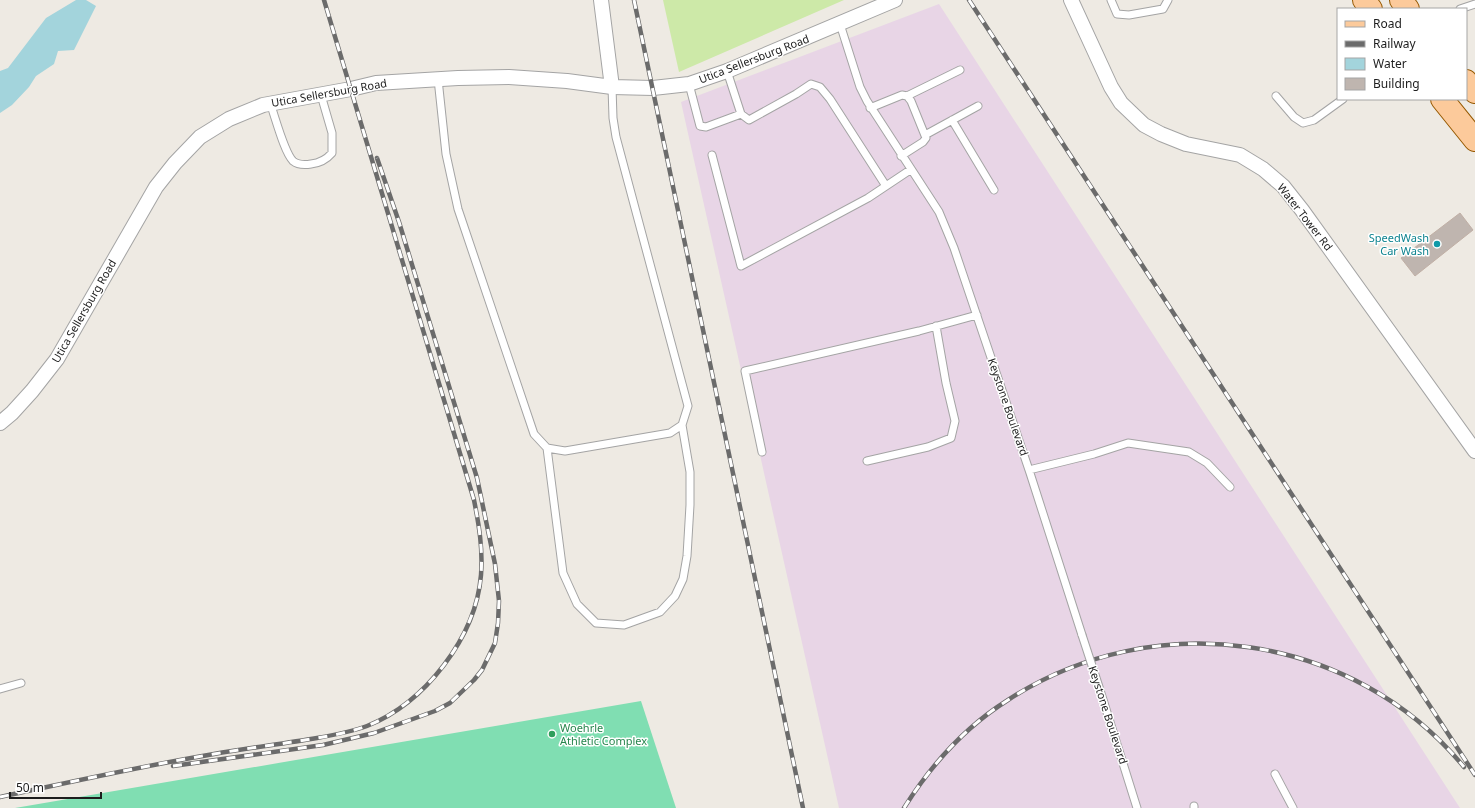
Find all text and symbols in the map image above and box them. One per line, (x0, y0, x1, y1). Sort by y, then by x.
legend (1337, 8, 1467, 100)
text: Road (1373, 15, 1402, 32)
street label: Utica Sellersburg Road (696, 31, 811, 87)
text: Railway (1373, 35, 1417, 52)
text: Water (1373, 55, 1407, 72)
street label: Utica Sellersburg Road (270, 75, 388, 110)
text: Building (1373, 75, 1420, 92)
street label: Water Tower Rd (1274, 180, 1336, 253)
place label: SpeedWash Car Wash (1369, 230, 1429, 258)
marker: SpeedWash Car Wash (1432, 239, 1442, 249)
street label: Utica Sellersburg Road (48, 256, 119, 365)
street label: Keystone Boulevard (985, 356, 1032, 458)
street label: Keystone Boulevard (1086, 664, 1131, 766)
place label: Woehrle Athletic Complex (560, 720, 647, 748)
marker: Woehrle Athletic Complex (547, 729, 557, 739)
scale bar (10, 774, 101, 800)
text: 50 m (16, 779, 44, 796)

